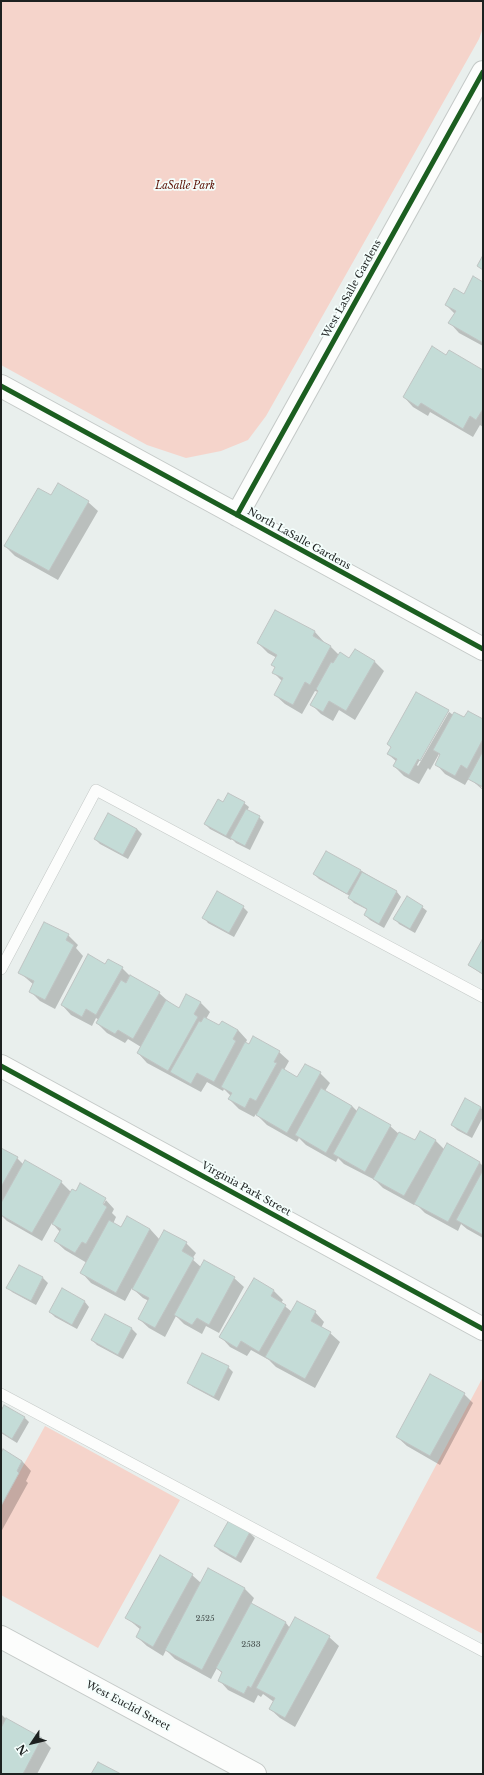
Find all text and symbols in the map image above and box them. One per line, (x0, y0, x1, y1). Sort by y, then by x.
park label: LaSalle Park (155, 180, 215, 192)
street label: West LaSalle Gardens (320, 238, 384, 340)
street label: North LaSalle Gardens (245, 506, 353, 572)
street label: Virginia Park Street (199, 1159, 293, 1219)
house number: 2525 (196, 1614, 214, 1624)
house number: 2533 (241, 1640, 261, 1650)
street label: West Euclid Street (84, 1679, 172, 1733)
north arrow (12, 1723, 52, 1763)
text: N (13, 1742, 31, 1758)

